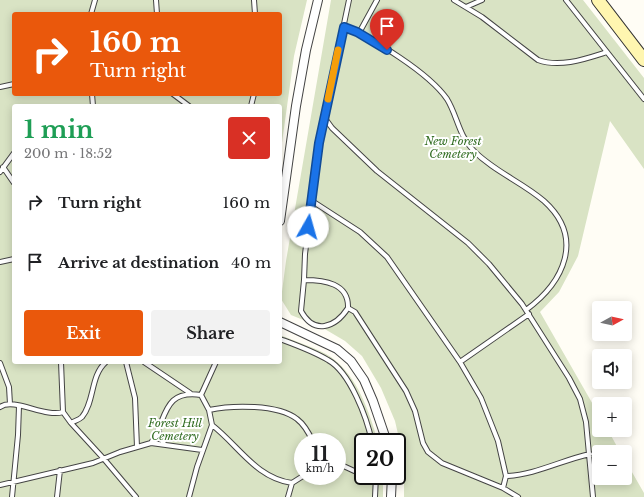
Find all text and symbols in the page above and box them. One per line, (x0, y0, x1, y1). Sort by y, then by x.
pin (370, 9, 404, 50)
icon: arrive (376, 15, 398, 37)
text: 160 m (90, 25, 181, 60)
icon: right (24, 28, 76, 80)
text: Turn right (90, 60, 186, 82)
text: 1 min (24, 115, 94, 144)
button: close (228, 117, 270, 159)
park label: New Forest Cemetery (423, 134, 482, 161)
text: 200 m · 18:52 (24, 145, 112, 162)
icon: right (24, 191, 46, 213)
text: Turn right (58, 193, 141, 212)
text: 160 m (223, 193, 270, 212)
position arrow (287, 206, 329, 248)
icon: arrive (24, 251, 46, 273)
text: Arrive at destination (58, 253, 219, 272)
text: 40 m (231, 253, 271, 272)
north arrow (592, 301, 632, 341)
map controls (592, 301, 632, 485)
button: Exit (24, 310, 143, 356)
button: Share (151, 310, 270, 356)
button: sound (592, 349, 632, 389)
button: + (592, 397, 632, 437)
park label: Forest Hill Cemetery (147, 416, 203, 443)
speed limit sign: 20 (354, 433, 406, 485)
text: 11 (311, 442, 329, 466)
button: − (592, 445, 632, 485)
text: km/h (306, 462, 334, 475)

